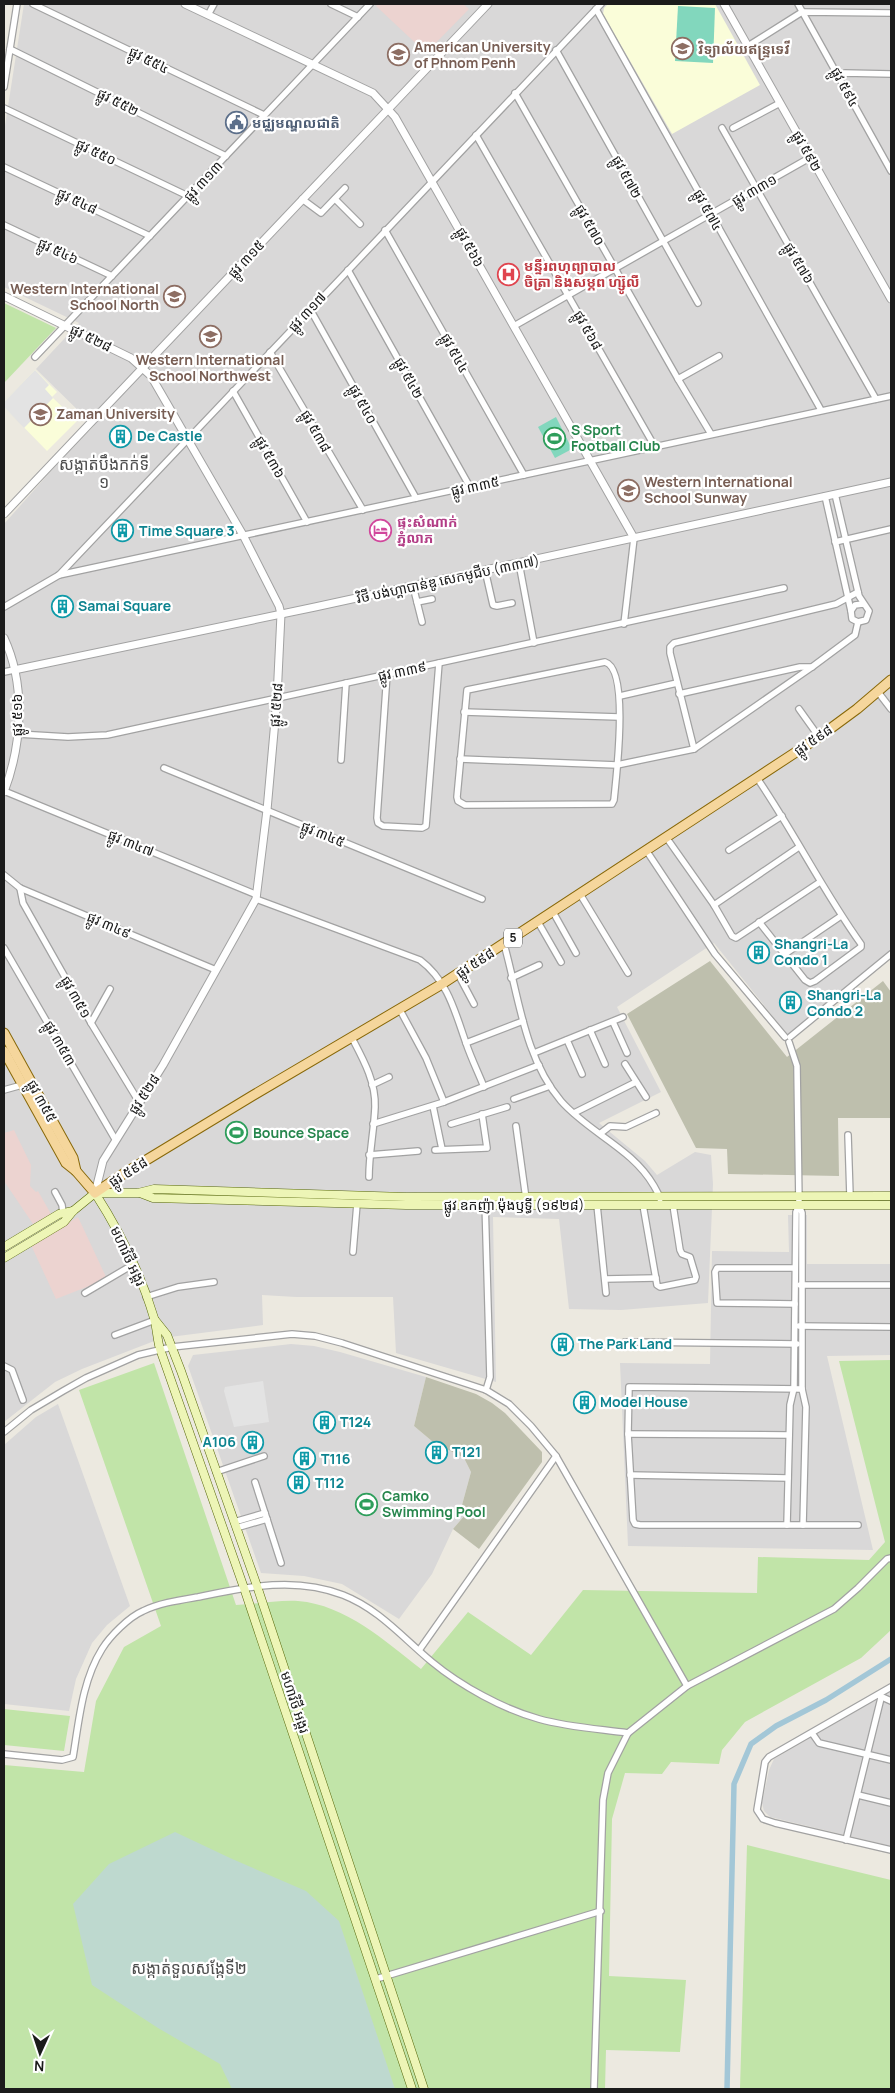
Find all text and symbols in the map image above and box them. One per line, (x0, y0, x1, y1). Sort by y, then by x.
place label: American University of Phnom Penh (414, 37, 551, 72)
school or university icon: វិទ្យាល័យឥន្រ្ទទេវី (670, 37, 694, 61)
place label: វិទ្យាល័យឥន្រ្ទទេវី (698, 39, 790, 61)
street label: ផ្លូវ ៥៥៤ (124, 42, 173, 80)
school or university icon: American University of Phnom Penh (386, 43, 410, 67)
street label: ផ្លូវ ៥៩៤ (824, 63, 864, 112)
street label: ផ្លូវ ៥៥២ (93, 83, 142, 123)
public building icon: មជ្ឈមណ្ឌលជាតិ (224, 111, 248, 135)
place label: មជ្ឈមណ្ឌលជាតិ (252, 113, 340, 132)
street label: ផ្លូវ ៥៩២ (785, 127, 827, 176)
street label: ផ្លូវ ៥៥០ (71, 134, 120, 172)
street label: ផ្លូវ ៥៧២ (605, 152, 647, 203)
street label: ផ្លូវ ៣១៣ (179, 156, 229, 207)
street label: ផ្លូវ ៣៣១ (728, 169, 781, 213)
street label: ផ្លូវ ៥៤៨ (52, 183, 101, 221)
street label: ផ្លូវ ៥៧៤ (686, 185, 728, 236)
street label: ផ្លូវ ៥៧០ (568, 201, 610, 251)
street label: ផ្លូវ ៥៦៦ (449, 223, 489, 272)
street label: ផ្លូវ ៥៤៦ (33, 233, 82, 271)
street label: ផ្លូវ ៣១៥ (223, 235, 271, 284)
street label: ផ្លូវ ៥៧៦ (777, 239, 819, 289)
place label: មន្ទីរពហុព្យាបាល ចិត្រា និងសម្ភព ហ្ស៊ូលី (524, 256, 640, 295)
hospital icon: មន្ទីរពហុព្យាបាល ចិត្រា និងសម្ភព ហ្ស៊ូលី (496, 262, 520, 286)
place label: Western International School North (10, 279, 159, 314)
school or university icon: Western International School North (163, 285, 187, 309)
street label: ផ្លូវ ៣១៧ (283, 288, 332, 338)
street label: ផ្លូវ ៥៦៨ (567, 306, 607, 355)
street label: ផ្លូវ ៥២៨ (66, 319, 115, 359)
school or university icon: Western International School Northwest (198, 325, 222, 349)
street label: ផ្លូវ ៥៤៤ (434, 329, 474, 378)
place label: Western International School Northwest (136, 350, 284, 385)
street label: ផ្លូវ ៥៤២ (388, 354, 429, 403)
street label: ផ្លូវ ៥៤០ (342, 380, 382, 429)
school or university icon: Zaman University (28, 402, 52, 426)
place label: Zaman University (56, 404, 175, 423)
street label: ផ្លូវ ៥៣៨ (294, 406, 336, 457)
place label: S Sport Football Club (571, 420, 661, 455)
building icon: De Castle (109, 424, 133, 448)
place label: De Castle (137, 426, 202, 445)
sports icon: S Sport Football Club (543, 426, 567, 450)
street label: ផ្លូវ ៥៣៦ (248, 432, 290, 483)
district label: សង្កាត់បឹងកក់ទី ១ (59, 453, 149, 493)
street label: ផ្លូវ ៣៣៥ (449, 471, 502, 503)
place label: Western International School Sunway (644, 472, 793, 507)
school or university icon: Western International School Sunway (616, 478, 640, 502)
place label: ផ្ទះសំណាក់ ភ្នំលាភ (397, 512, 458, 547)
hotel icon: ផ្ទះសំណាក់ ភ្នំលាភ (369, 518, 393, 542)
building icon: Time Square 3 (111, 519, 135, 543)
place label: Time Square 3 (139, 521, 235, 540)
street label: វិថី បង់ហ្គាបាន់ឌូ សេកមូជីប (៣៣៧) (354, 550, 541, 608)
building icon: Samai Square (50, 594, 74, 618)
place label: Samai Square (78, 596, 171, 615)
street label: ផ្លូវ ៣៣៩ (376, 656, 429, 688)
street label: ផ្លូវ ៥២៨ (264, 682, 290, 728)
street label: ផ្លូវ ៥១៦ (7, 694, 29, 736)
street label: ផ្លូវ ៥៩៨ (790, 719, 838, 762)
street label: ផ្លូវ ៣៤៥ (297, 816, 348, 854)
street label: ផ្លូវ ៣៤៧ (104, 825, 157, 863)
street label: ផ្លូវ ៣៤៩ (83, 907, 134, 945)
road number: 5 (504, 928, 522, 948)
place label: Shangri-La Condo 1 (774, 934, 848, 969)
building icon: Shangri-La Condo 1 (746, 940, 770, 964)
street label: ផ្លូវ ៥៩៨ (452, 943, 500, 985)
street label: ផ្លូវ ៣៥១ (54, 972, 96, 1023)
place label: Shangri-La Condo 2 (807, 985, 881, 1020)
building icon: Shangri-La Condo 2 (779, 991, 803, 1015)
street label: ផ្លូវ ៣៥៣ (37, 1017, 81, 1070)
street label: ផ្លូវ ៥២៨ (123, 1070, 166, 1119)
street label: ផ្លូវ ៣៥៥ (20, 1076, 62, 1127)
sports icon: Bounce Space (225, 1121, 249, 1145)
place label: Bounce Space (253, 1123, 349, 1142)
street label: ផ្លូវ ៥៩៨ (104, 1152, 153, 1194)
street label: ផ្លូវ ឧកញ៉ា ម៉ុងឫទ្ធី (១៩២៨) (443, 1195, 585, 1217)
street label: មហាវិថី អង្គរ (106, 1223, 151, 1289)
building icon: The Park Land (550, 1332, 574, 1356)
place label: The Park Land (578, 1334, 672, 1353)
building icon: Model House (572, 1390, 596, 1414)
place label: Model House (600, 1392, 688, 1411)
building icon: T124 (312, 1410, 336, 1434)
place label: T124 (340, 1412, 371, 1431)
building icon: A106 (240, 1430, 264, 1454)
place label: A106 (203, 1432, 236, 1451)
building icon: T121 (424, 1440, 448, 1464)
place label: T121 (452, 1442, 481, 1461)
building icon: T116 (293, 1447, 317, 1471)
place label: T116 (321, 1449, 350, 1468)
building icon: T112 (287, 1471, 311, 1495)
place label: T112 (315, 1473, 344, 1492)
place label: Camko Swimming Pool (382, 1486, 486, 1521)
sports icon: Camko Swimming Pool (354, 1492, 378, 1516)
street label: មហាវិថី អង្គរ (276, 1668, 314, 1735)
district label: សង្កាត់ទួលសង្កែទី២ (131, 1957, 247, 1979)
north arrow (15, 2028, 65, 2078)
text: N (34, 2057, 45, 2076)

